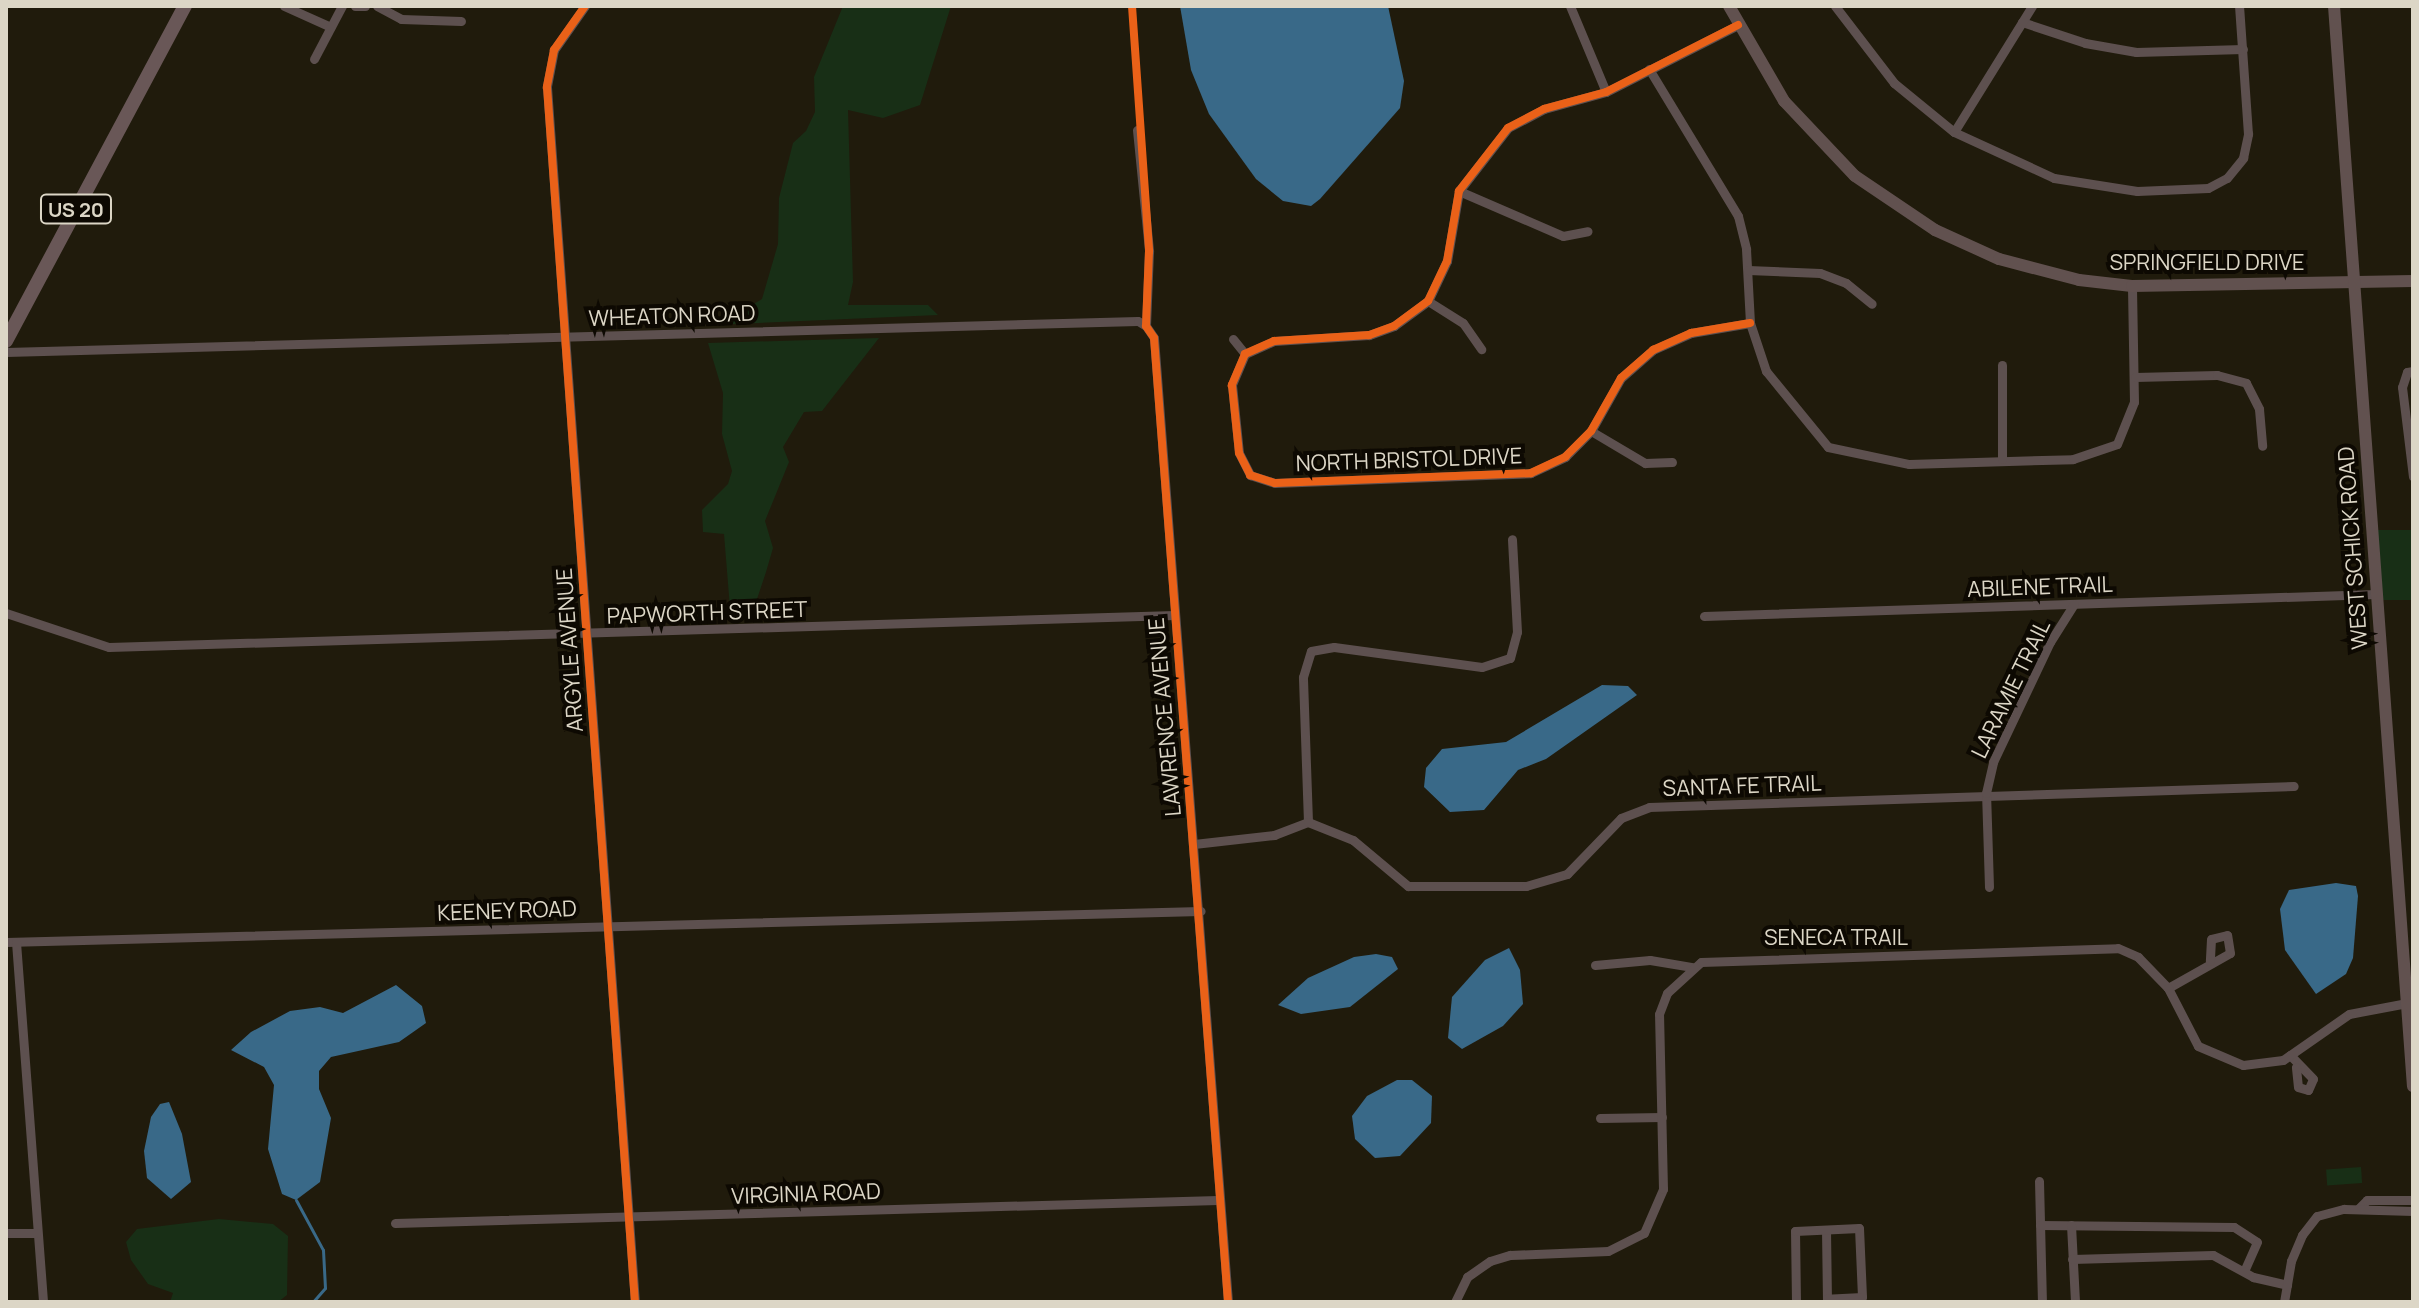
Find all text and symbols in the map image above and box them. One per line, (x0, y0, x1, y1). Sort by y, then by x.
road number: US 20 (38, 193, 114, 225)
street label: SPRINGFIELD DRIVE (2109, 250, 2305, 276)
street label: WHEATON ROAD (588, 300, 756, 332)
street label: NORTH BRISTOL DRIVE (1295, 443, 1523, 477)
street label: WEST SCHICK ROAD (2333, 445, 2373, 651)
street label: ARGYLE AVENUE (551, 567, 589, 733)
street label: ABILENE TRAIL (1967, 571, 2113, 603)
street label: PAPWORTH STREET (606, 596, 808, 630)
street label: LARAMIE TRAIL (1966, 615, 2056, 763)
street label: LAWRENCE AVENUE (1143, 616, 1187, 818)
street label: SANTA FE TRAIL (1662, 770, 1822, 802)
street label: KEENEY ROAD (436, 895, 578, 927)
street label: SENECA TRAIL (1764, 925, 1908, 951)
street label: VIRGINIA ROAD (731, 1178, 881, 1210)

